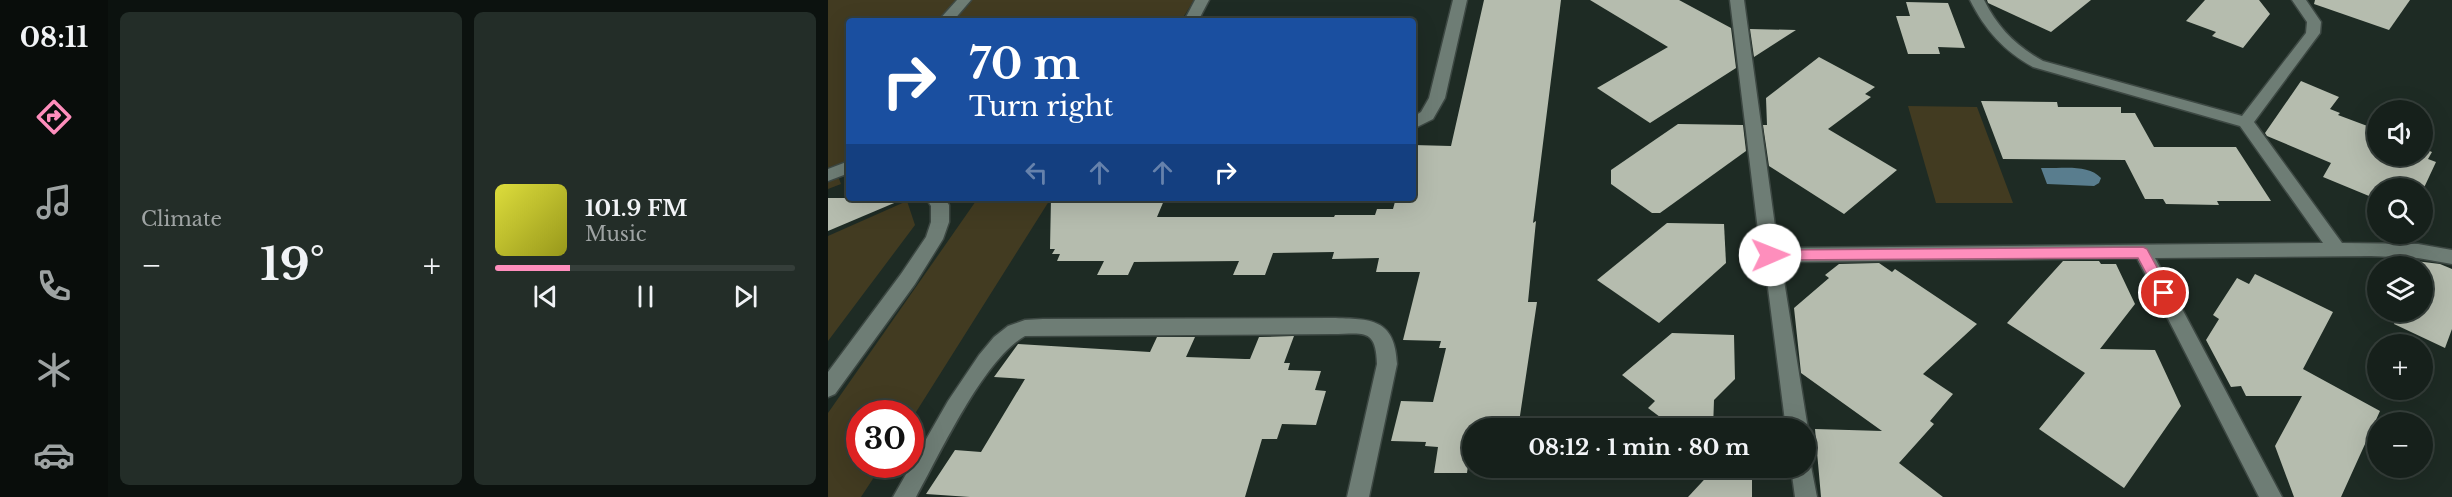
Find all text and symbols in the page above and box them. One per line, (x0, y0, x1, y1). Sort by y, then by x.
text: 08:11 (20, 21, 88, 54)
text: 70 m (969, 38, 1080, 90)
icon: right (870, 42, 948, 120)
text: Turn right (969, 90, 1113, 123)
icon: directions (33, 96, 75, 138)
map controls (2367, 100, 2433, 478)
button: sound (2367, 100, 2433, 166)
icon: left (1020, 156, 1053, 189)
icon: ahead (1083, 156, 1116, 189)
icon: ahead (1146, 156, 1179, 189)
icon: right (1209, 156, 1242, 189)
button: search (2367, 178, 2433, 244)
icon: music (33, 181, 75, 223)
text: 101.9 FM (585, 195, 688, 222)
text: Climate (141, 207, 222, 231)
text: Music (585, 222, 646, 246)
position arrow (1738, 223, 1802, 287)
text: 19° (260, 236, 325, 292)
text: − (141, 245, 162, 286)
text: + (423, 245, 441, 286)
button: layers (2367, 256, 2433, 322)
icon: phone (33, 265, 75, 307)
pin (2138, 267, 2189, 318)
icon: arrive (2147, 276, 2180, 309)
icon: previous (529, 280, 562, 313)
icon: pause (629, 280, 662, 313)
icon: next (729, 280, 762, 313)
button: + (2367, 334, 2433, 400)
icon: climate (33, 349, 75, 391)
speed limit sign: 30 (846, 400, 924, 478)
button: − (2367, 412, 2433, 478)
icon: car (33, 434, 75, 476)
text: 08:12 · 1 min · 80 m (1529, 434, 1750, 461)

